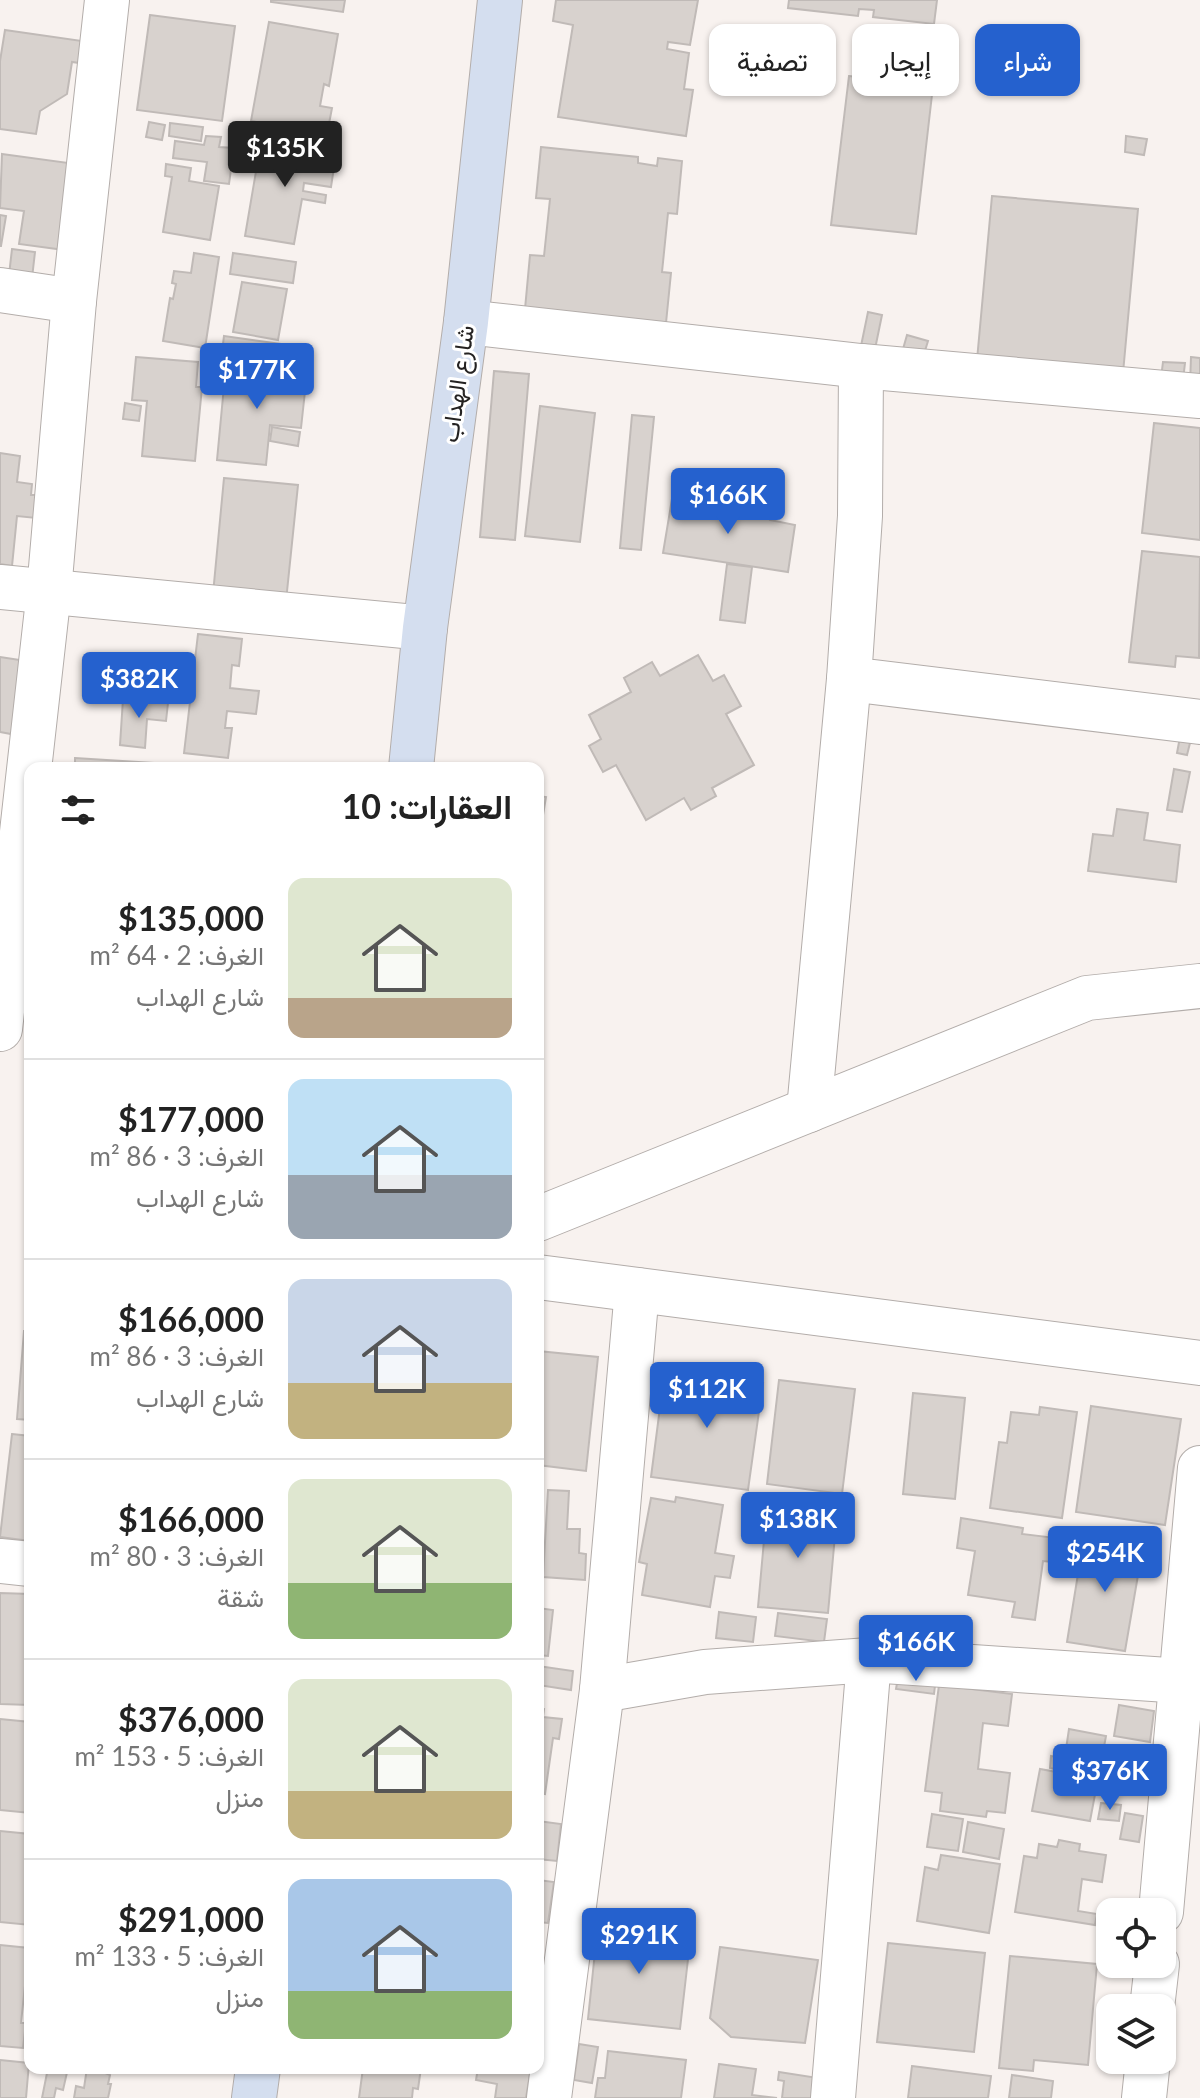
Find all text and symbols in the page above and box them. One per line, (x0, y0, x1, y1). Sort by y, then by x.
chip: تصفية (709, 24, 836, 96)
chip: إيجار (852, 24, 959, 96)
chip: شراء (975, 24, 1080, 96)
pin: $135K (229, 121, 341, 189)
text: $135K (246, 131, 324, 163)
street label: شارع الهداب (434, 323, 482, 445)
pin: $177K (201, 343, 313, 411)
text: $177K (218, 353, 296, 385)
pin: $166K (672, 468, 784, 536)
text: $166K (689, 478, 767, 510)
pin: $382K (83, 652, 195, 720)
text: $382K (100, 662, 178, 694)
text: العقارات: 10 (342, 785, 512, 826)
icon: filters (56, 788, 100, 832)
text: $135,000 (118, 897, 264, 938)
icon: home (352, 910, 448, 1006)
text: الغرف: 2 · 64 m² (90, 939, 264, 971)
text: شارع الهداب (136, 980, 264, 1012)
text: $177,000 (118, 1098, 264, 1139)
icon: home (352, 1111, 448, 1207)
text: الغرف: 3 · 86 m² (90, 1140, 264, 1172)
text: شارع الهداب (136, 1181, 264, 1213)
text: $166,000 (118, 1298, 264, 1339)
icon: home (352, 1311, 448, 1407)
text: الغرف: 3 · 86 m² (90, 1340, 264, 1372)
pin: $112K (651, 1362, 763, 1430)
text: $112K (668, 1372, 746, 1404)
text: شارع الهداب (136, 1381, 264, 1413)
pin: $138K (742, 1492, 854, 1560)
text: $166,000 (118, 1498, 264, 1539)
text: $138K (759, 1502, 837, 1534)
icon: home (352, 1511, 448, 1607)
pin: $254K (1049, 1526, 1161, 1594)
text: $254K (1066, 1536, 1144, 1568)
text: الغرف: 3 · 80 m² (90, 1540, 264, 1572)
text: شقة (217, 1581, 264, 1613)
pin: $166K (860, 1615, 972, 1683)
text: $166K (877, 1625, 955, 1657)
text: $376,000 (118, 1698, 264, 1739)
icon: home (352, 1711, 448, 1807)
text: الغرف: 5 · 153 m² (74, 1740, 264, 1772)
pin: $376K (1054, 1744, 1166, 1812)
text: $376K (1071, 1754, 1149, 1786)
text: منزل (215, 1781, 264, 1813)
text: $291,000 (118, 1898, 264, 1939)
map controls (1096, 1898, 1176, 2074)
button: locate (1096, 1898, 1176, 1978)
pin: $291K (583, 1908, 695, 1976)
icon: home (352, 1911, 448, 2007)
text: $291K (600, 1918, 678, 1950)
text: الغرف: 5 · 133 m² (74, 1940, 264, 1972)
text: منزل (215, 1981, 264, 2013)
button: layers (1096, 1994, 1176, 2074)

